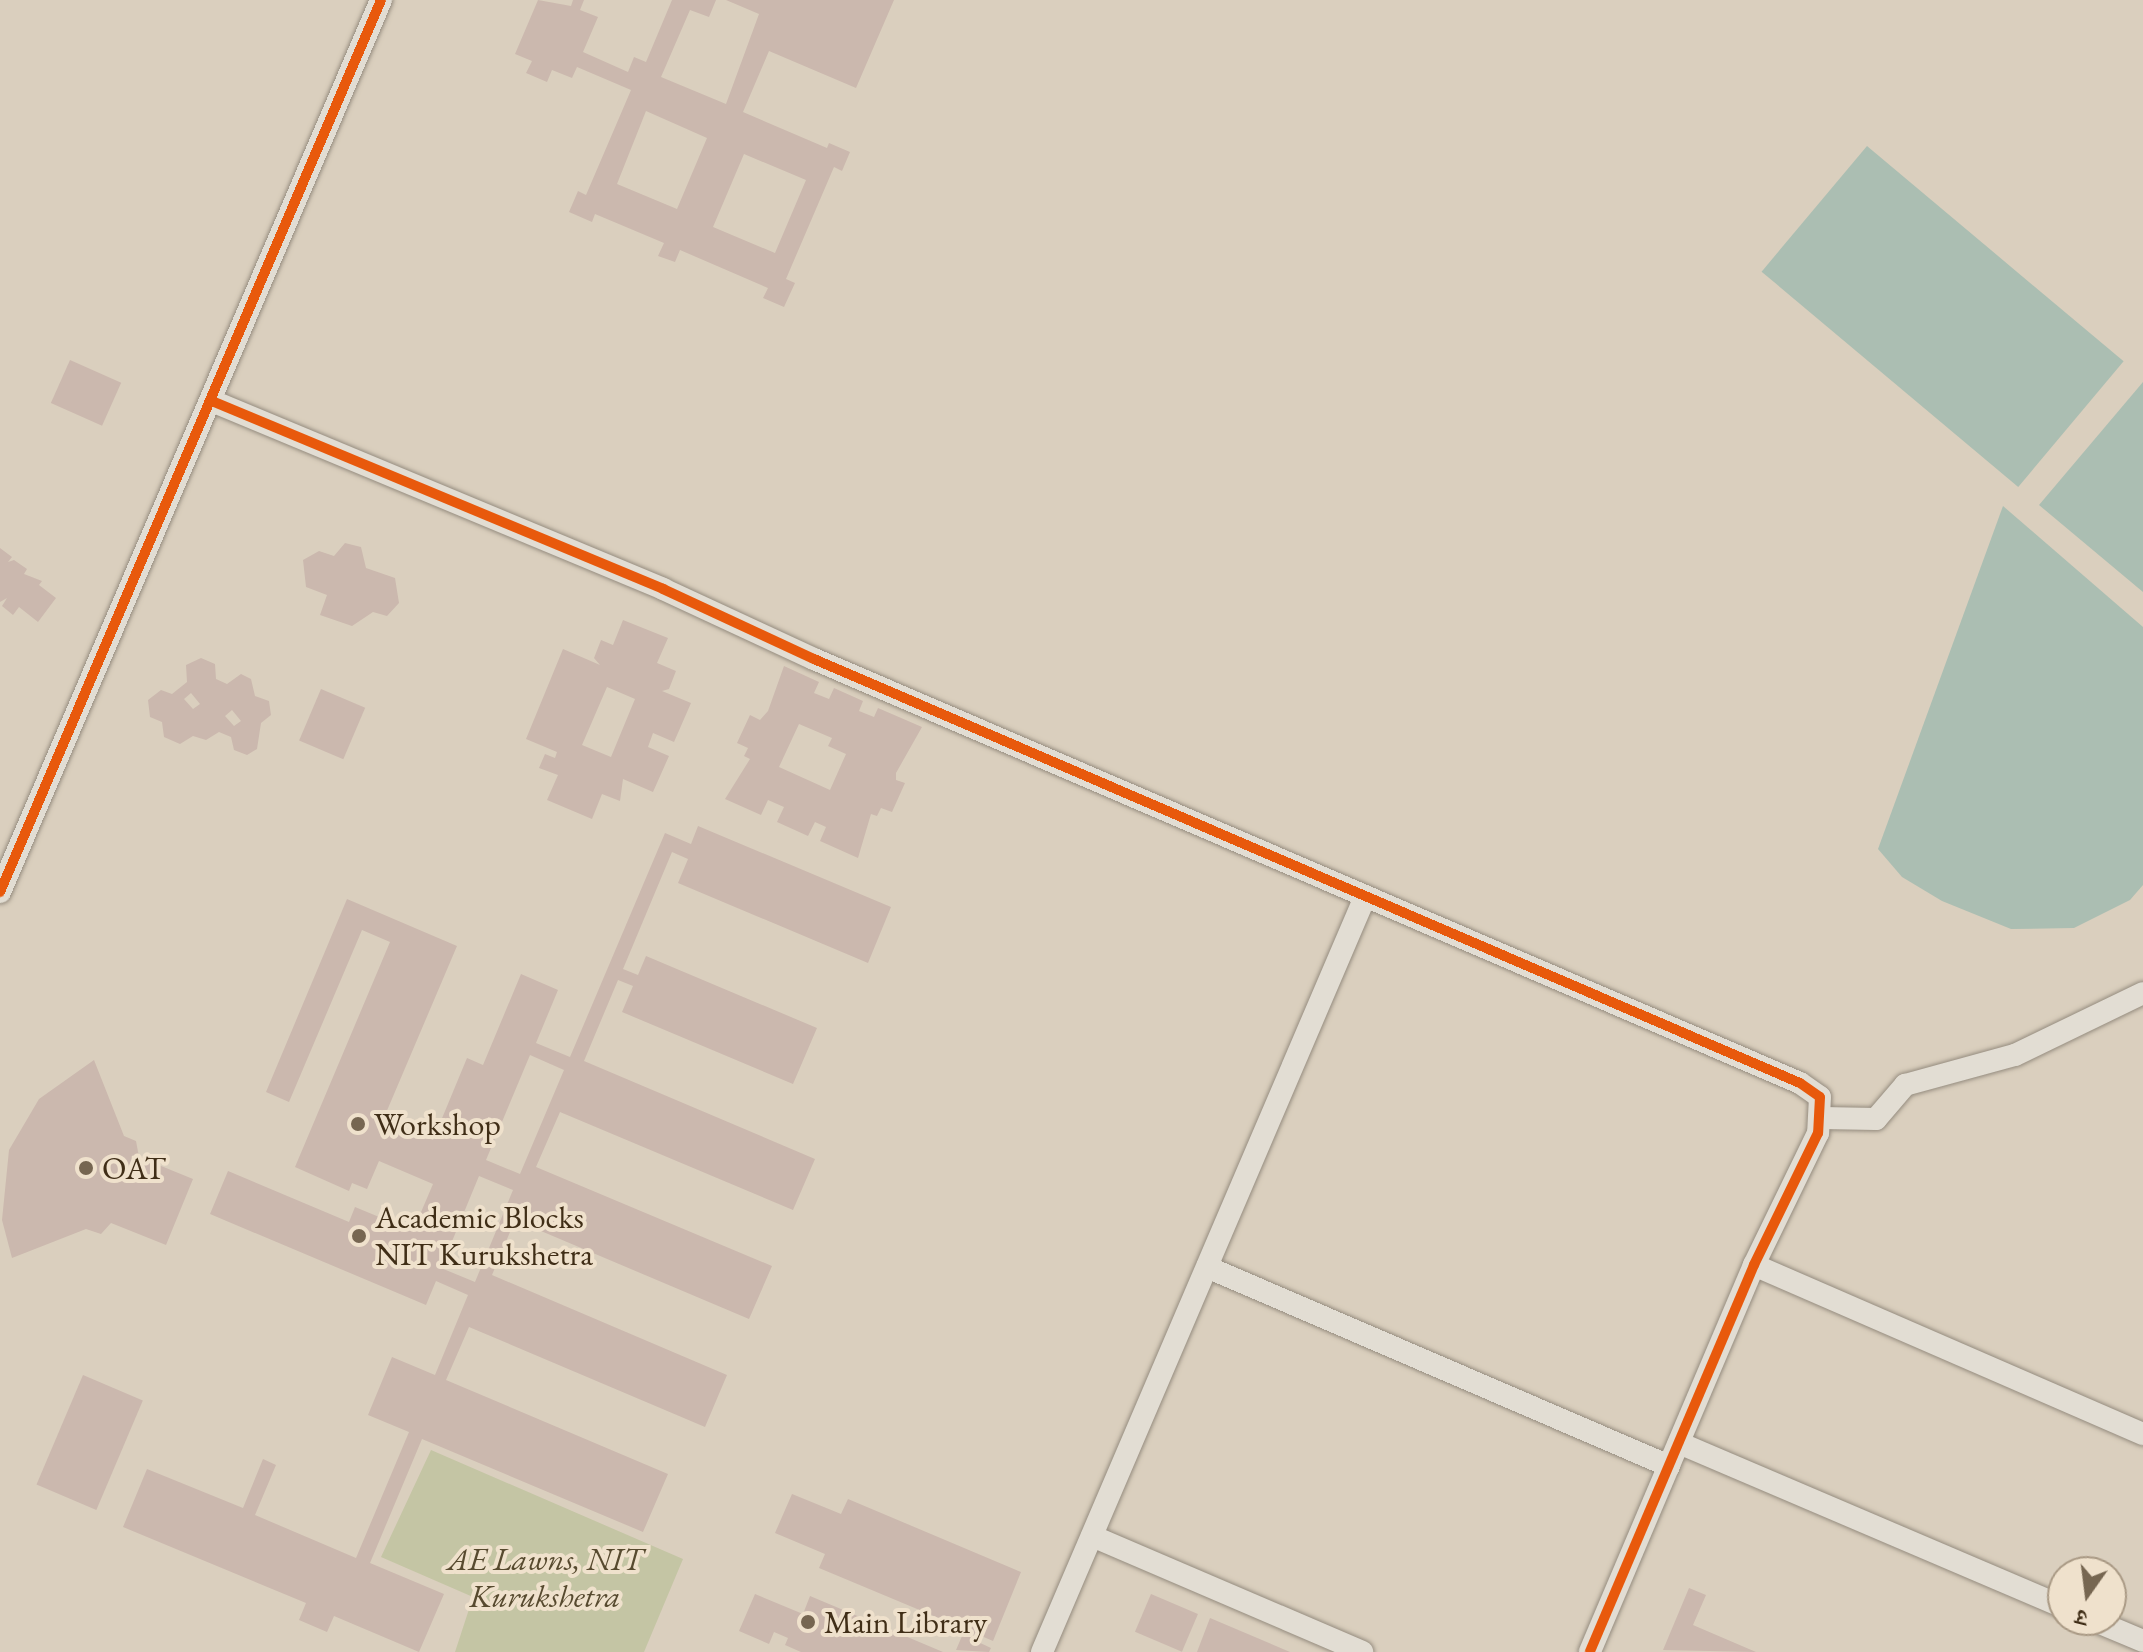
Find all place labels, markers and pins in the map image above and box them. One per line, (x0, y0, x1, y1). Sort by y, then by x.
place label: Workshop (374, 1105, 501, 1143)
marker: Workshop (349, 1115, 367, 1133)
place label: OAT (102, 1149, 166, 1187)
marker: OAT (77, 1159, 95, 1177)
place label: Academic Blocks NIT Kurukshetra (375, 1199, 593, 1274)
marker: Academic Blocks NIT Kurukshetra (350, 1227, 368, 1245)
place label: Main Library (824, 1603, 987, 1641)
marker: Main Library (799, 1613, 817, 1631)

